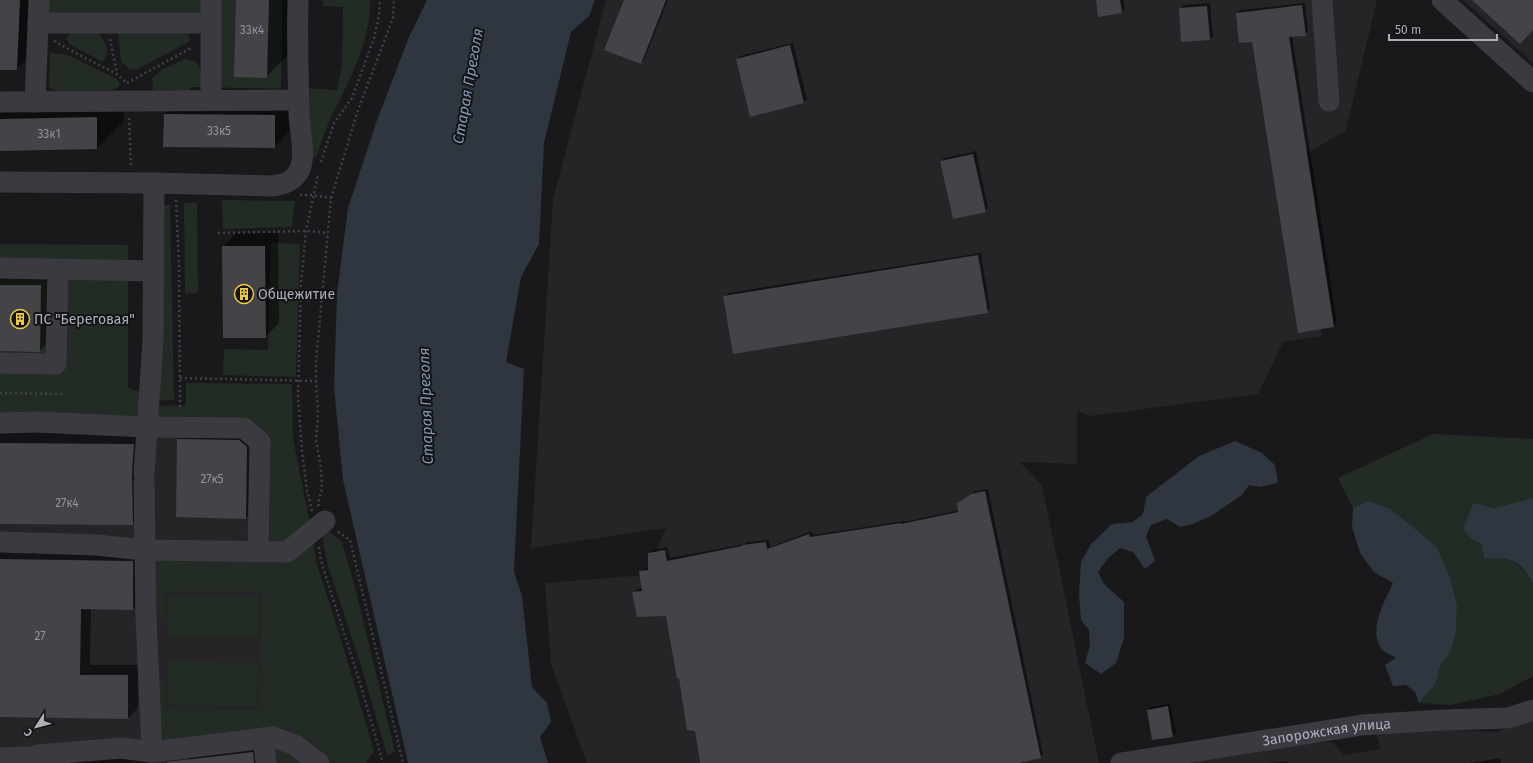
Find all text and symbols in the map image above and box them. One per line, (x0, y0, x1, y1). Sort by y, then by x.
scale bar (1389, 16, 1497, 42)
house number: 33к4 (240, 23, 265, 37)
text: 50 m (1395, 23, 1421, 37)
water label: Старая Преголя (449, 27, 487, 145)
house number: 33к5 (207, 124, 231, 138)
house number: 33к1 (37, 127, 61, 141)
building icon: Общежитие (233, 283, 255, 305)
place label: Общежитие (258, 286, 335, 303)
building icon: ПС "Береговая" (9, 308, 31, 330)
place label: ПС "Береговая" (34, 311, 135, 328)
water label: Старая Преголя (415, 347, 437, 465)
house number: 27к5 (200, 472, 224, 486)
house number: 27к4 (55, 496, 79, 510)
house number: 27 (34, 629, 46, 643)
north arrow (16, 707, 56, 747)
street label: Запорожская улица (1261, 715, 1391, 749)
text: С (21, 726, 35, 739)

